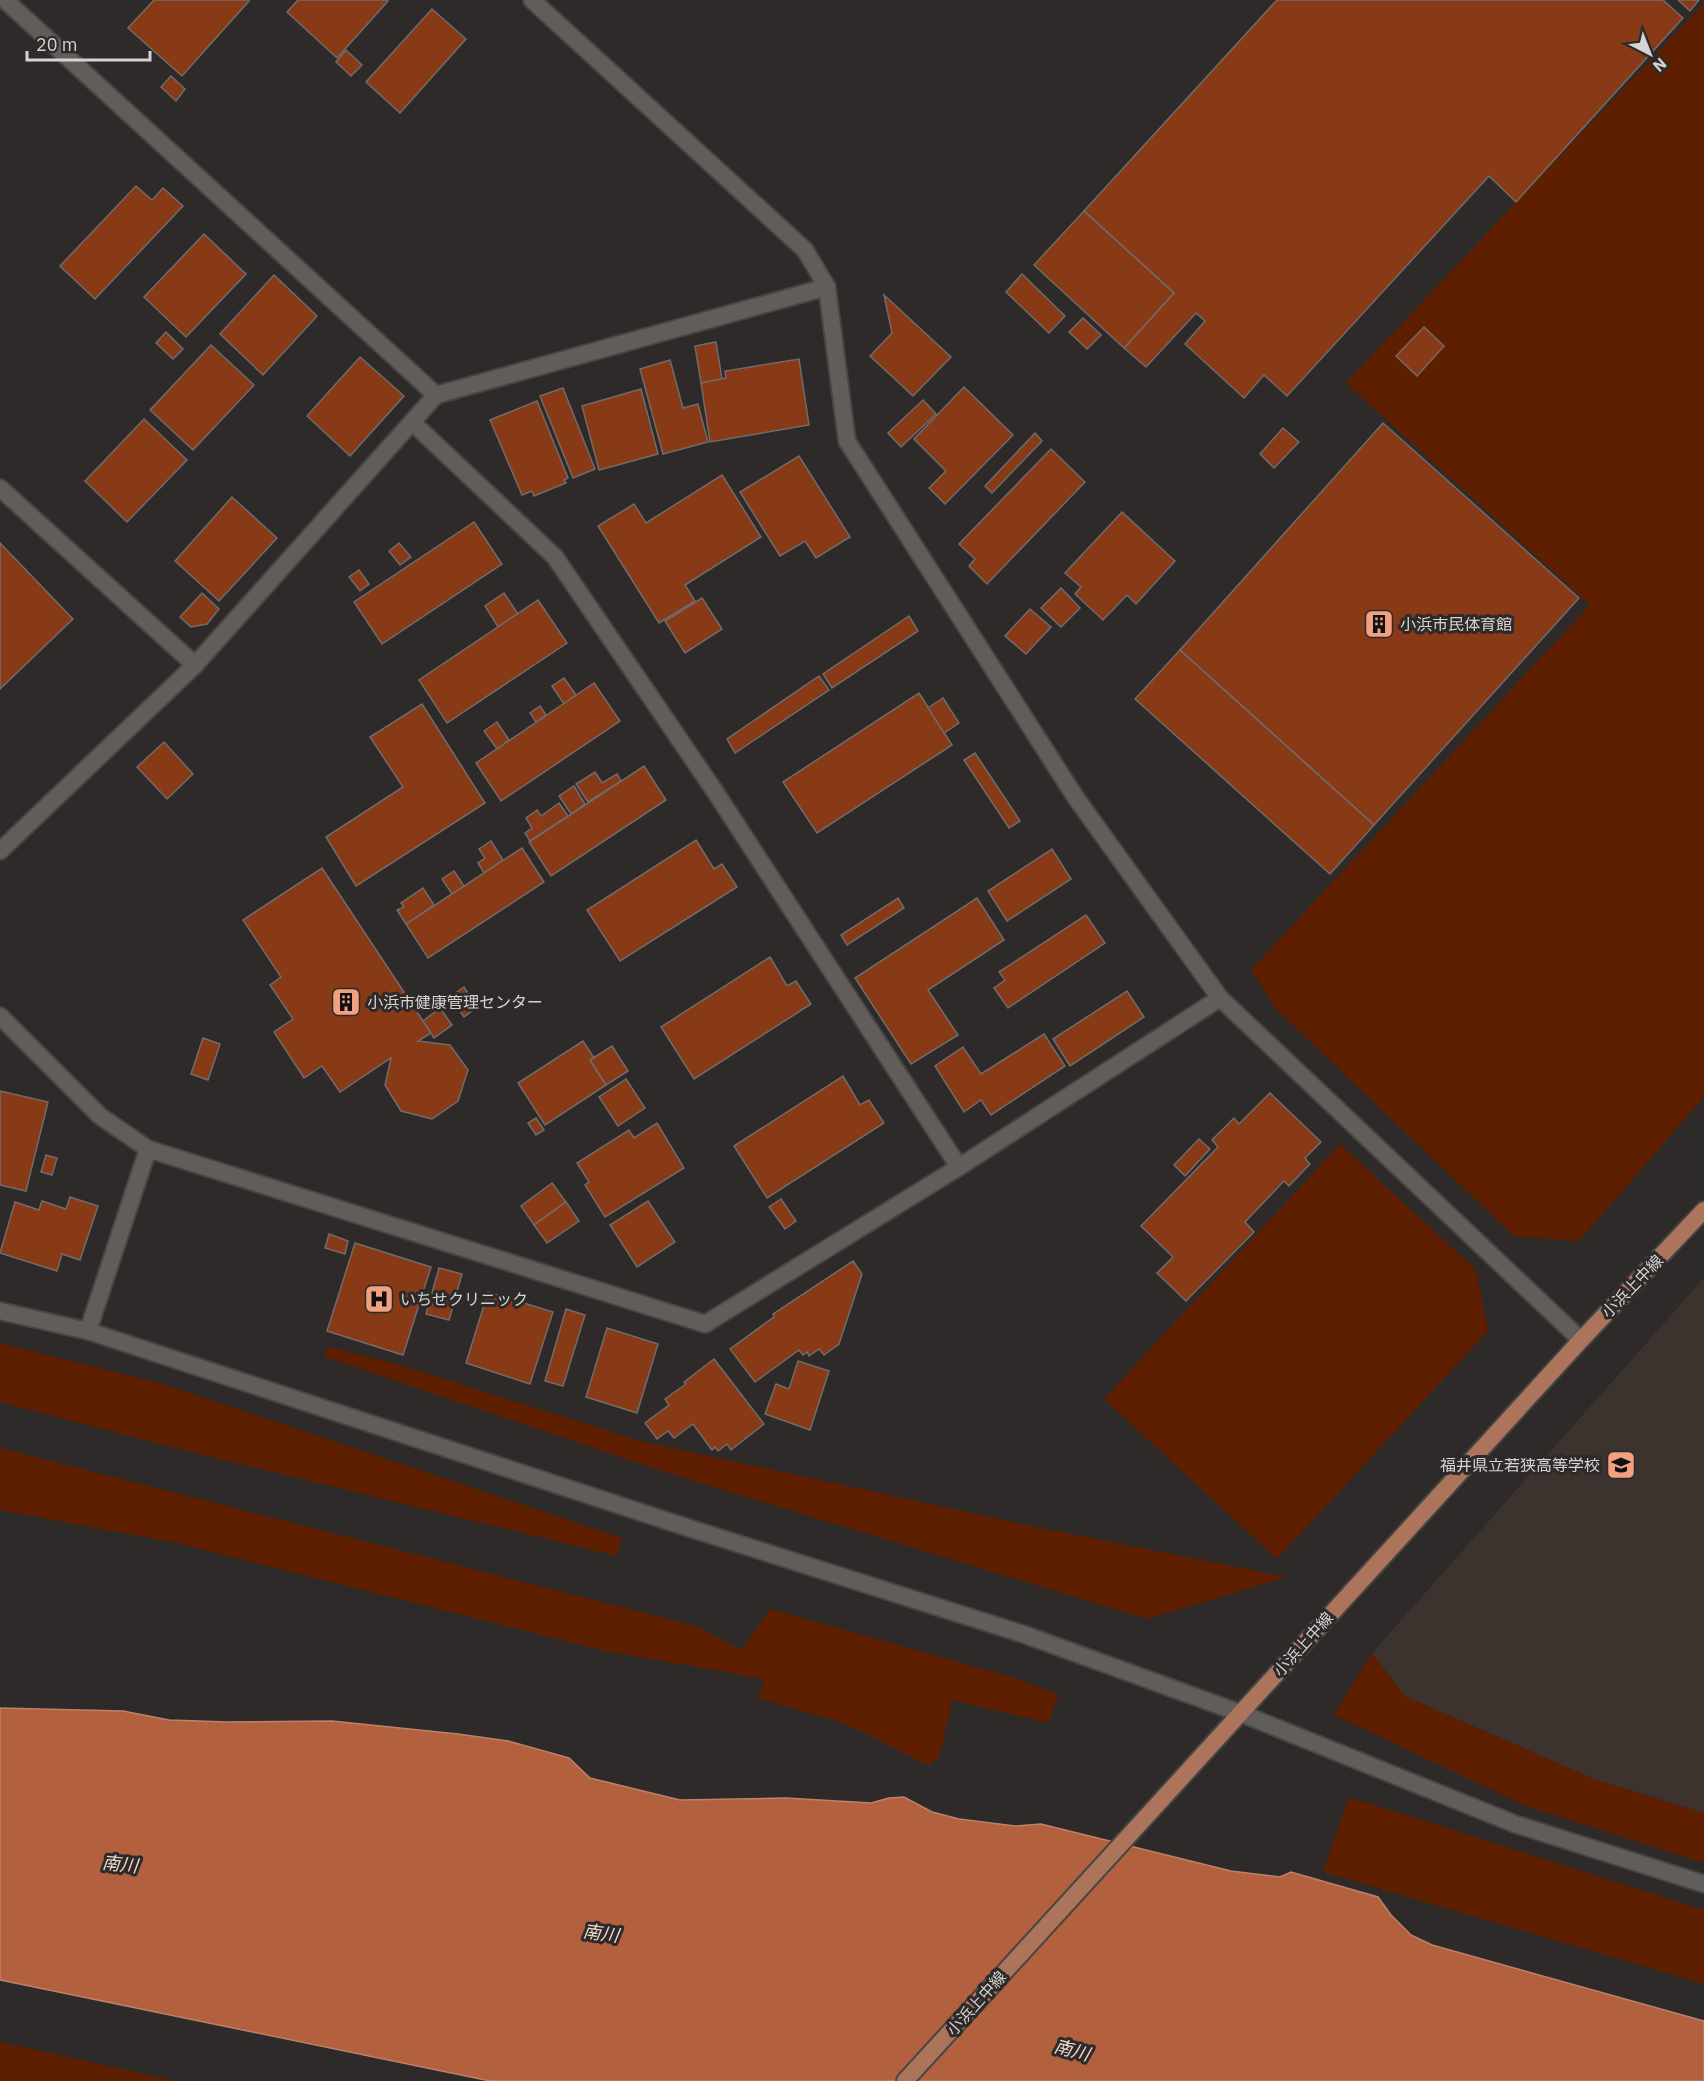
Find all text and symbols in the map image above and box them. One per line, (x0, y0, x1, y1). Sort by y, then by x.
scale bar (27, 24, 150, 62)
north arrow (1620, 24, 1680, 84)
text: 20 m (36, 33, 78, 56)
text: N (1649, 54, 1671, 76)
building icon: 小浜市民体育館 (1363, 608, 1395, 640)
place label: 小浜市民体育館 (1400, 614, 1512, 634)
building icon: 小浜市健康管理センター (330, 986, 362, 1018)
place label: 小浜市健康管理センター (367, 992, 543, 1012)
street label: 小浜上中線 (1597, 1250, 1667, 1322)
hospital icon: いちせクリニック (363, 1283, 395, 1315)
place label: いちせクリニック (400, 1289, 528, 1309)
school or university icon: 福井県立若狭高等学校 (1605, 1449, 1637, 1481)
place label: 福井県立若狭高等学校 (1440, 1455, 1600, 1475)
street label: 小浜上中線 (1269, 1608, 1337, 1680)
water label: 南川 (101, 1851, 141, 1878)
water label: 南川 (582, 1919, 622, 1947)
street label: 小浜上中線 (942, 1967, 1010, 2039)
water label: 南川 (1052, 2034, 1094, 2066)

